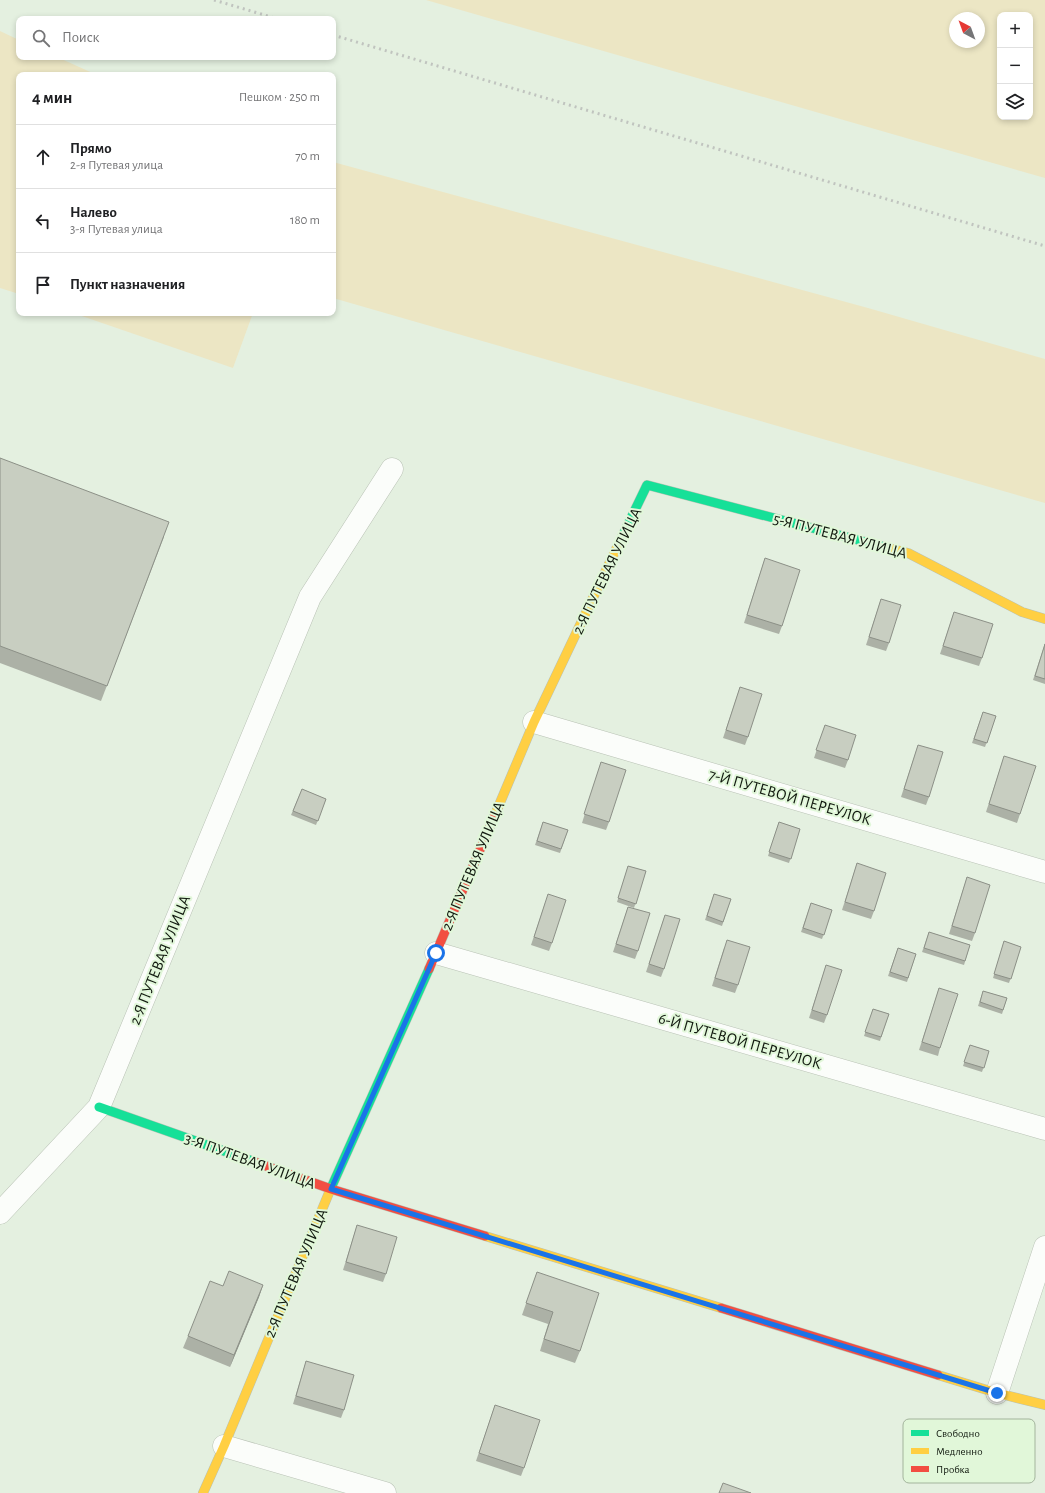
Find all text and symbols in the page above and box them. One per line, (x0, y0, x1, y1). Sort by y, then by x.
north arrow (949, 12, 985, 48)
map controls (997, 12, 1033, 120)
button: + (997, 12, 1033, 48)
search box (16, 16, 336, 60)
icon: search (30, 27, 52, 49)
text: Поиск (62, 30, 100, 45)
button: − (997, 48, 1033, 84)
button: layers (997, 84, 1033, 120)
text: 4 мин (32, 89, 72, 106)
text: Пешком · 250 m (239, 91, 320, 104)
text: Прямо (70, 141, 112, 156)
icon: ahead (32, 146, 54, 168)
text: 70 m (295, 150, 320, 163)
text: 2-я Путевая улица (70, 159, 163, 172)
text: Налево (70, 205, 117, 220)
icon: left (32, 210, 54, 232)
text: 180 m (290, 214, 320, 227)
text: 3-я Путевая улица (70, 223, 163, 236)
icon: arrive (32, 274, 54, 296)
text: Пункт назначения (70, 277, 185, 292)
street label: 2-Я ПУТЕВАЯ УЛИЦА (569, 505, 645, 637)
street label: 5-Я ПУТЕВАЯ УЛИЦА (771, 510, 909, 562)
street label: 7-Й ПУТЕВОЙ ПЕРЕУЛОК (707, 765, 873, 828)
street label: 2-Я ПУТЕВАЯ УЛИЦА (439, 799, 508, 933)
street label: 2-Я ПУТЕВАЯ УЛИЦА (127, 892, 194, 1027)
route start (427, 944, 445, 962)
street label: 6-Й ПУТЕВОЙ ПЕРЕУЛОК (657, 1009, 824, 1072)
street label: 3-Я ПУТЕВАЯ УЛИЦА (183, 1130, 318, 1192)
street label: 2-Я ПУТЕВАЯ УЛИЦА (262, 1206, 331, 1340)
route end (988, 1384, 1006, 1402)
legend (903, 1419, 1035, 1483)
text: Свободно (936, 1428, 980, 1439)
text: Медленно (936, 1446, 983, 1457)
text: Пробка (936, 1464, 969, 1475)

